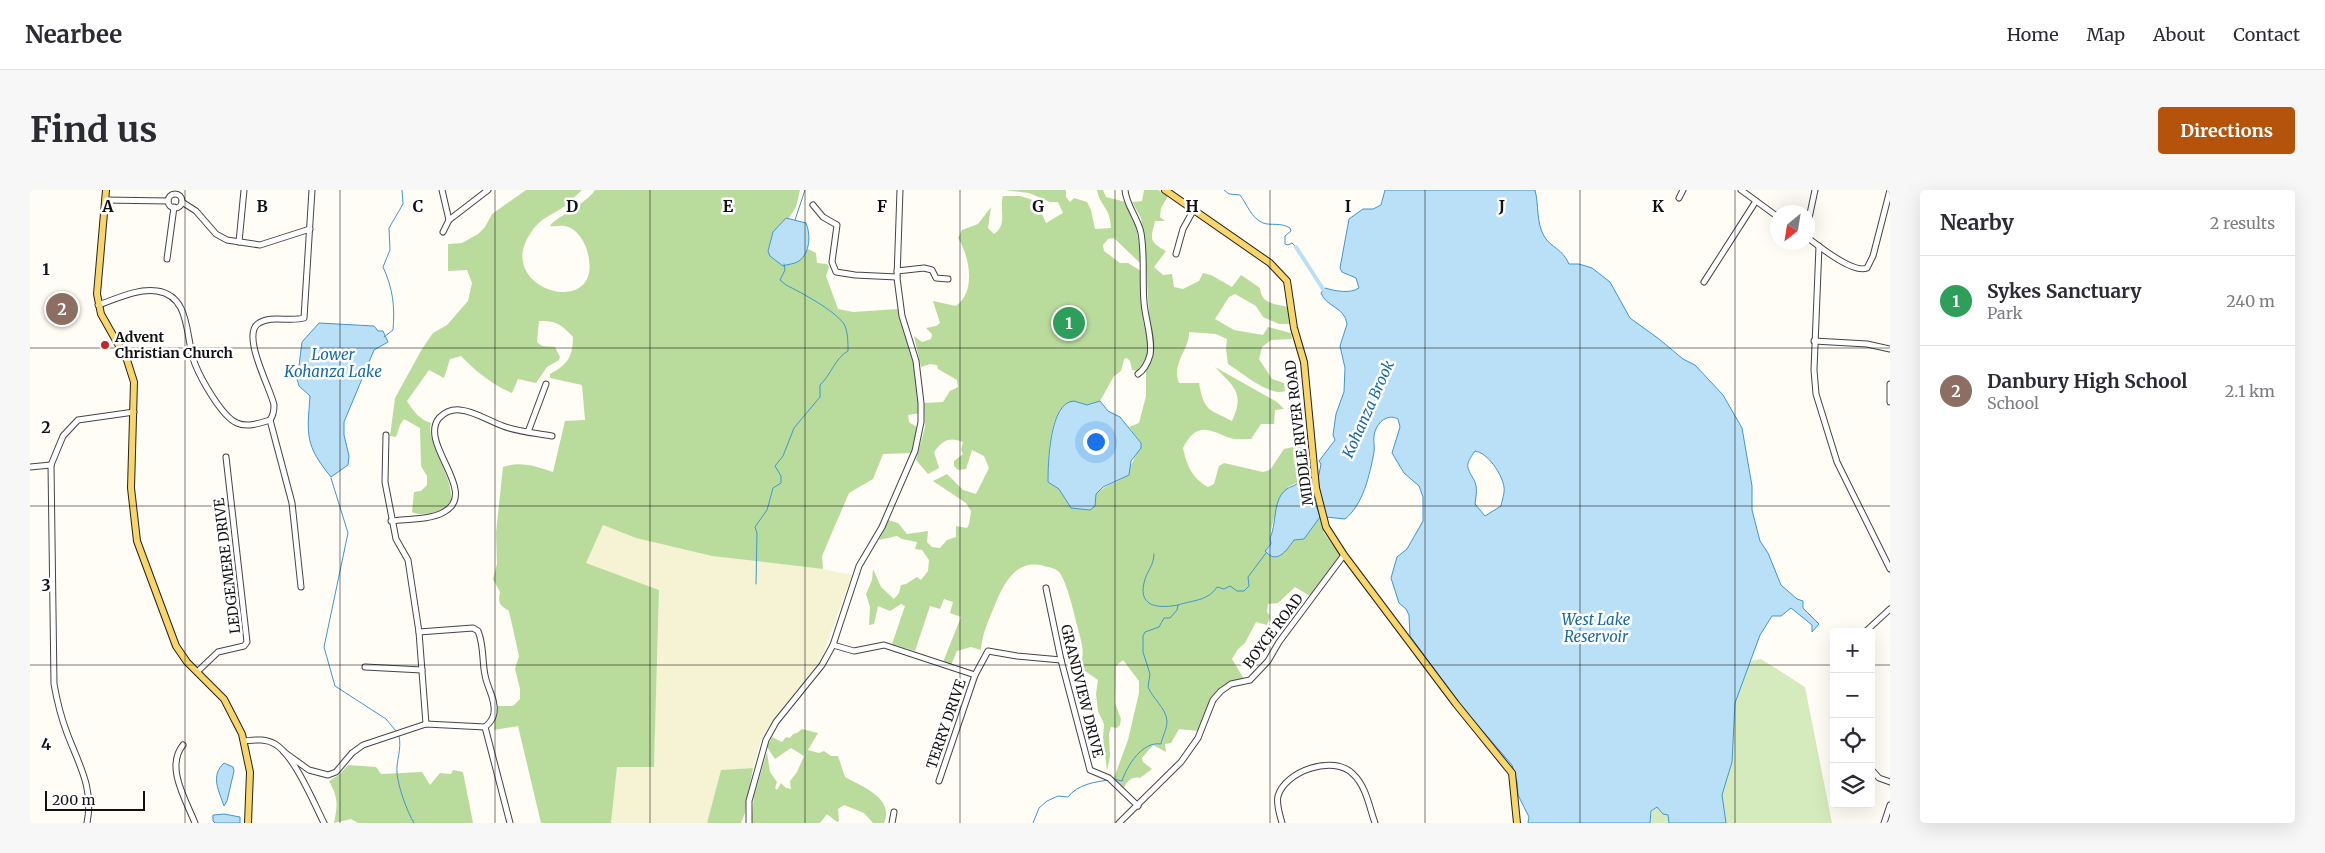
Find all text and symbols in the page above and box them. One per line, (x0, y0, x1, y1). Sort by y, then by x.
text: Nearbee (25, 19, 122, 50)
text: Home (2007, 23, 2059, 46)
text: Map (2087, 23, 2125, 46)
text: About (2153, 23, 2205, 46)
text: Contact (2233, 23, 2300, 46)
button: Directions (2158, 107, 2295, 154)
text: Find us (30, 108, 157, 152)
text: A (101, 196, 114, 216)
text: B (256, 196, 268, 216)
text: C (413, 196, 423, 216)
text: D (566, 196, 578, 216)
text: E (723, 196, 734, 216)
text: F (877, 196, 887, 216)
text: G (1032, 196, 1044, 216)
text: H (1185, 196, 1199, 216)
text: I (1345, 196, 1351, 216)
text: J (1498, 196, 1505, 216)
text: K (1652, 196, 1664, 216)
north arrow (1770, 205, 1815, 250)
text: Nearby (1940, 209, 2014, 236)
text: 2 results (2210, 213, 2275, 233)
text: 1 (42, 259, 50, 279)
text: Sykes Sanctuary (1987, 279, 2142, 303)
pin: 2 (46, 290, 78, 328)
text: 1 (1952, 291, 1960, 311)
text: 240 m (2226, 291, 2275, 311)
text: Park (1987, 303, 2023, 323)
pin: 1 (1053, 304, 1085, 342)
place label: Advent Christian Church (114, 328, 233, 362)
marker: Advent Christian Church (99, 339, 111, 351)
water label: Lower Kohanza Lake (283, 345, 382, 381)
water label: Kohanza Brook (1338, 357, 1398, 462)
street label: MIDDLE RIVER ROAD (1281, 359, 1317, 507)
text: Danbury High School (1987, 369, 2187, 393)
text: 2 (1951, 381, 1961, 401)
text: 2.1 km (2225, 381, 2275, 401)
text: School (1987, 393, 2039, 413)
text: 2 (41, 417, 51, 437)
your location (1083, 429, 1109, 455)
street label: LEDGEMERE DRIVE (210, 497, 244, 635)
text: 3 (41, 575, 51, 595)
street label: BOYCE ROAD (1239, 590, 1307, 672)
water label: West Lake Reservoir (1562, 610, 1631, 646)
street label: GRANDVIEW DRIVE (1057, 623, 1107, 759)
map controls (1830, 628, 1875, 808)
button: + (1830, 628, 1875, 673)
button: − (1830, 673, 1875, 718)
street label: TERRY DRIVE (922, 677, 970, 771)
button: locate (1830, 718, 1875, 763)
text: 4 (41, 734, 51, 754)
button: layers (1830, 763, 1875, 808)
scale bar (45, 788, 145, 811)
text: 200 m (52, 791, 95, 809)

